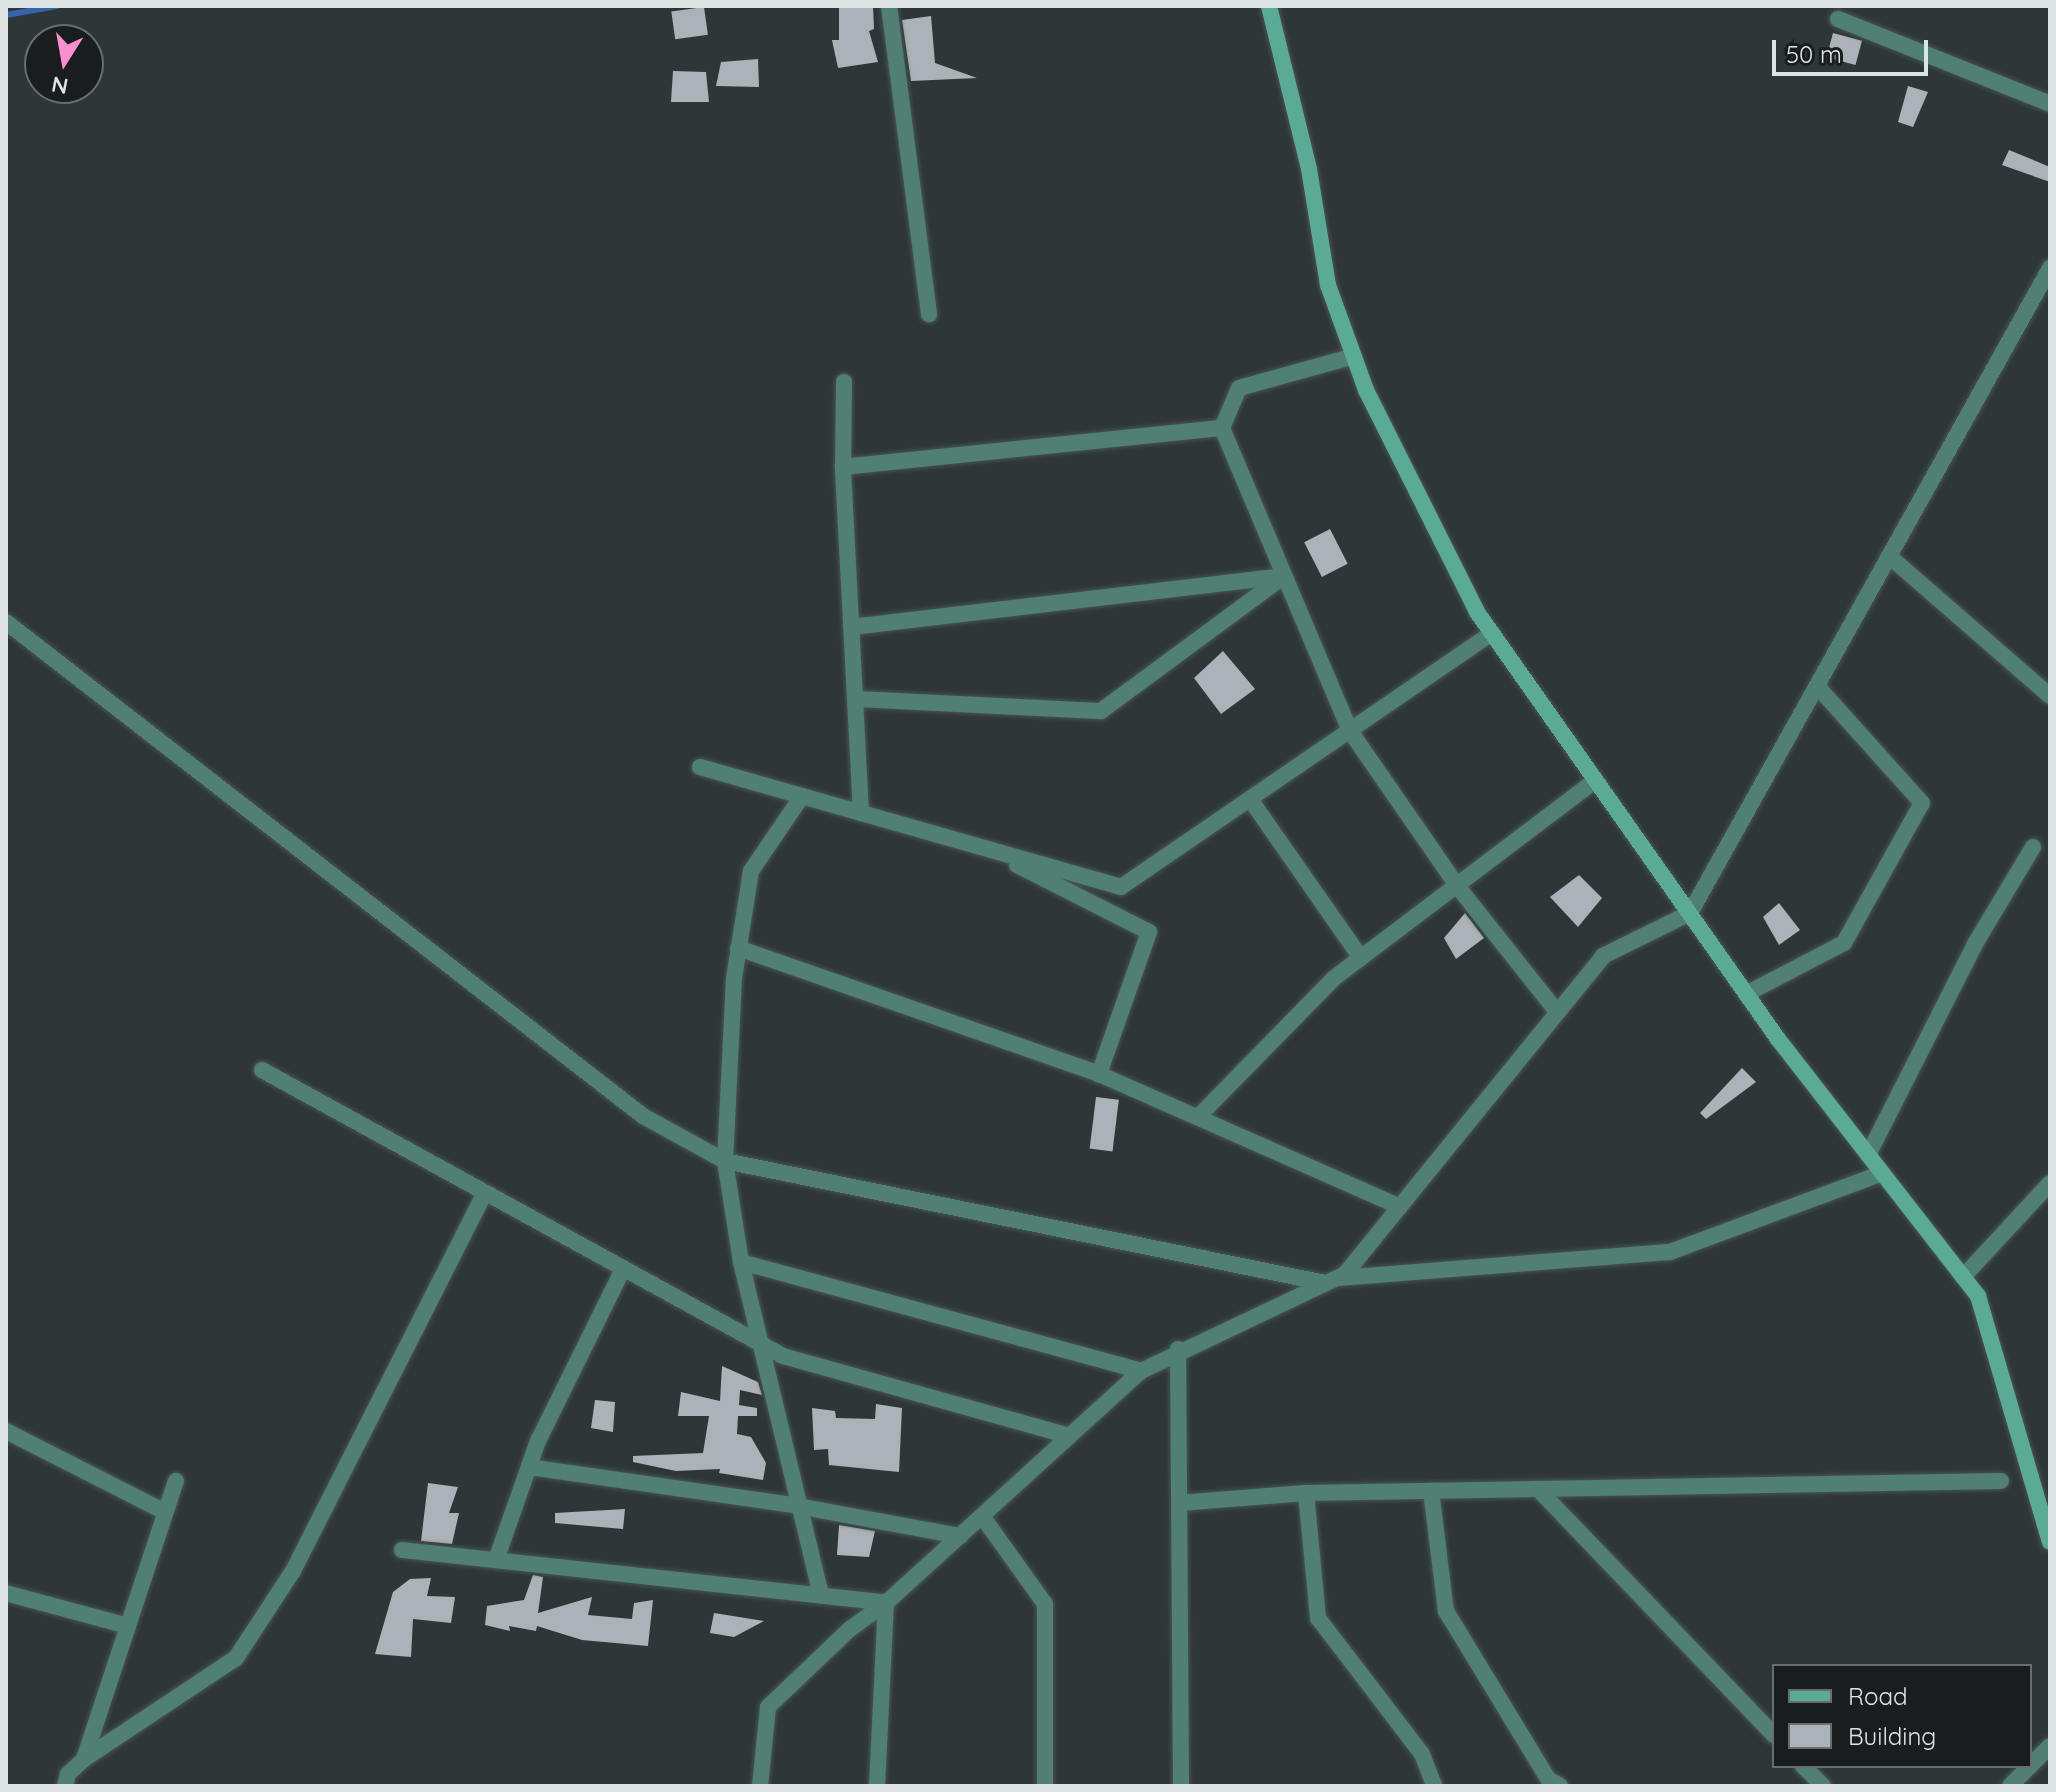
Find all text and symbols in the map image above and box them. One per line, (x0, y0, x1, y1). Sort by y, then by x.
north arrow (24, 24, 104, 104)
scale bar (1776, 24, 1932, 74)
text: 50 m (1786, 39, 1842, 69)
text: N (49, 70, 70, 101)
legend (1772, 1664, 2032, 1768)
text: Road (1848, 1681, 1908, 1711)
text: Building (1848, 1721, 1936, 1751)

